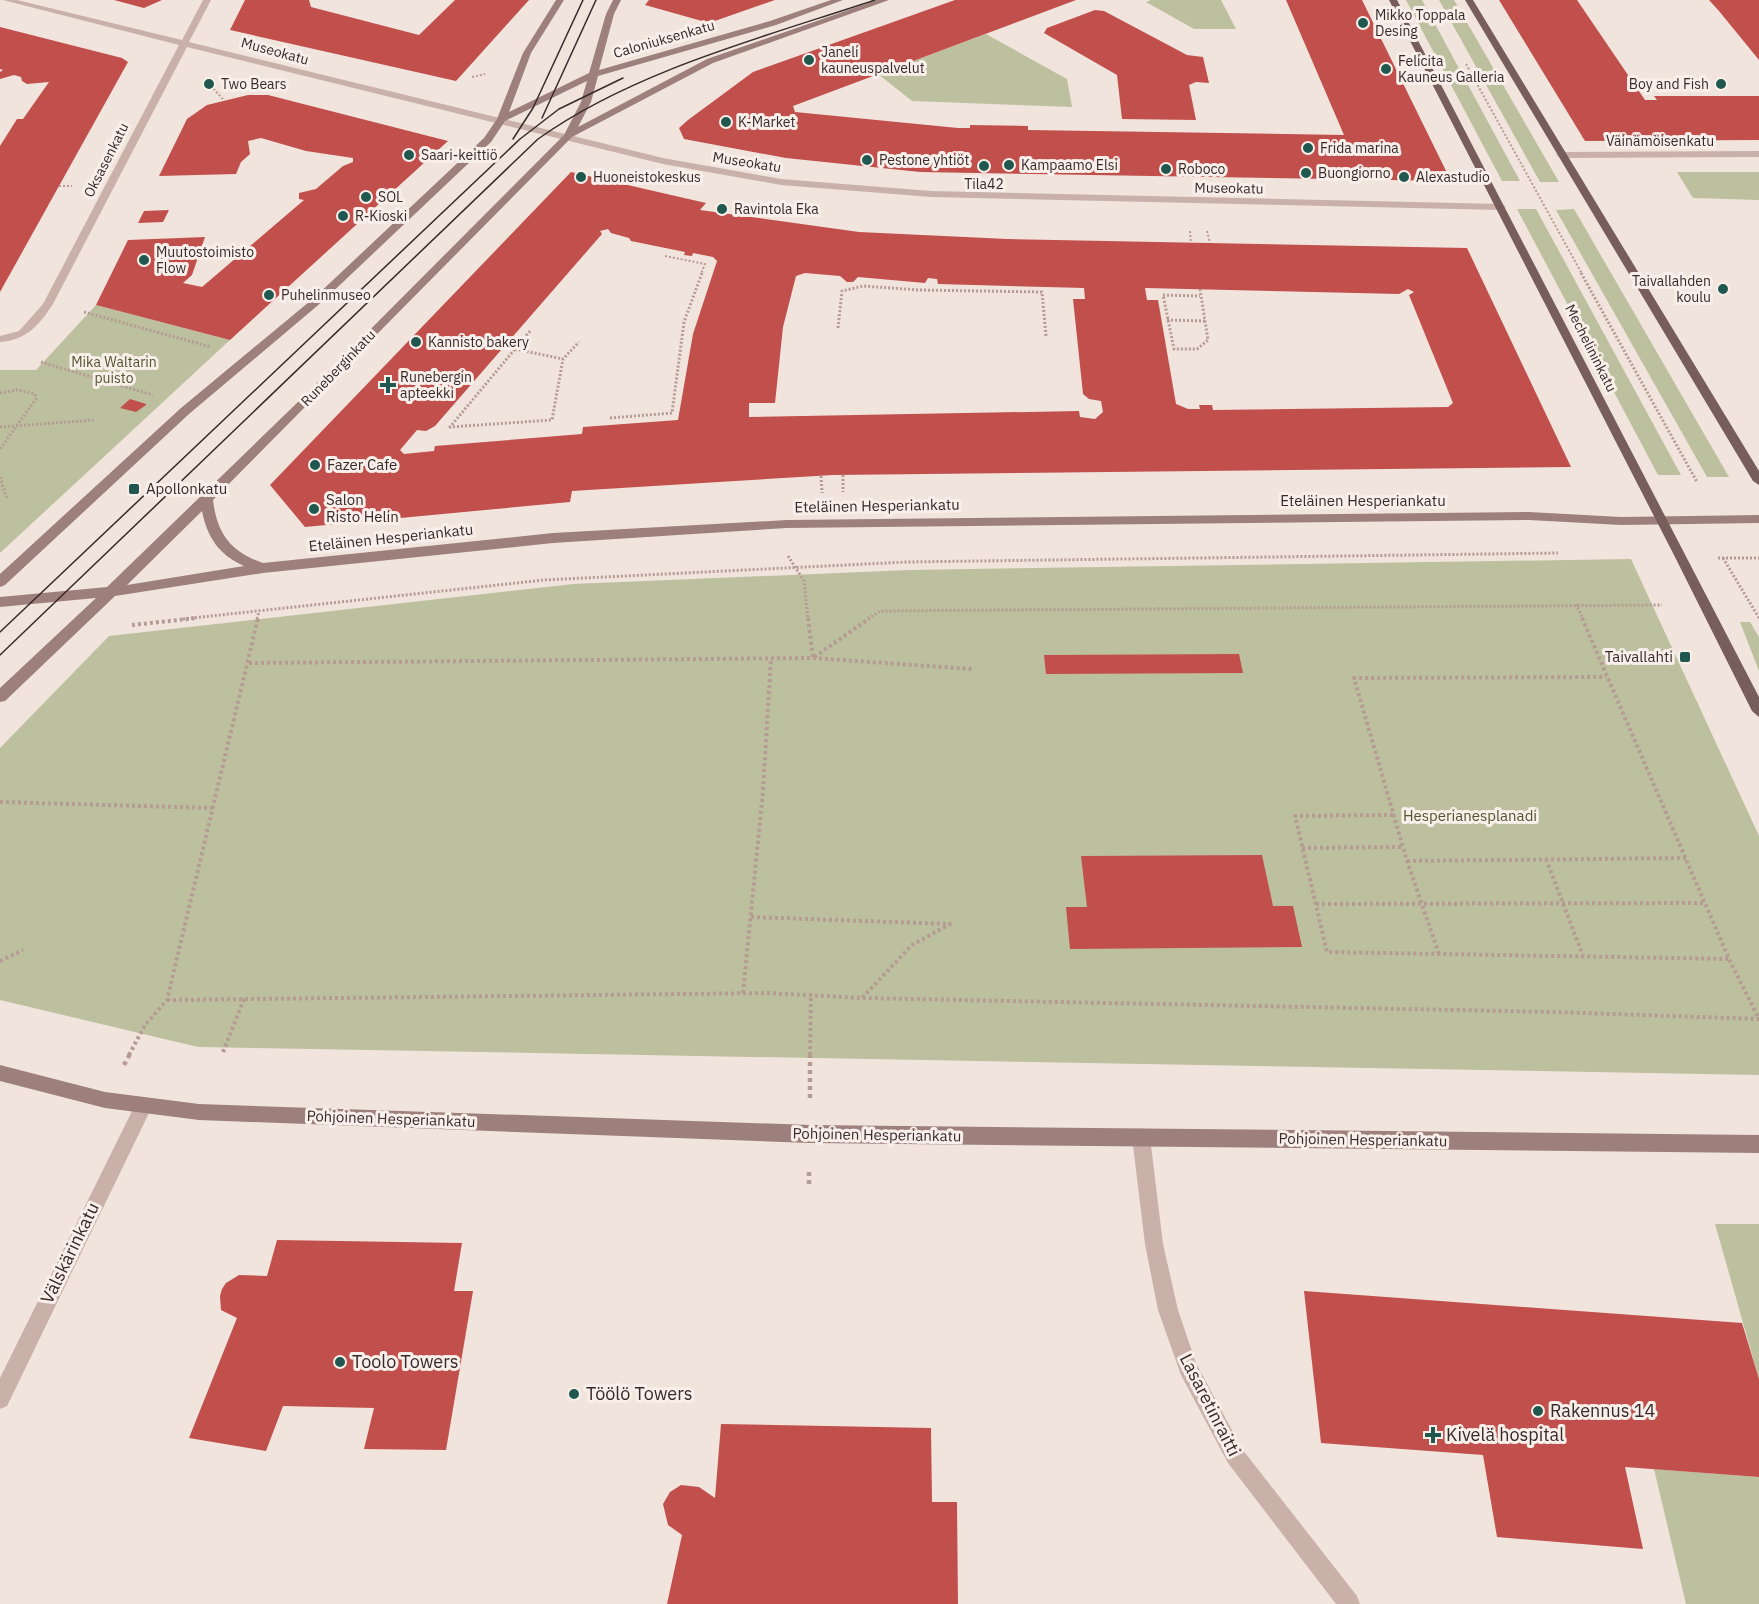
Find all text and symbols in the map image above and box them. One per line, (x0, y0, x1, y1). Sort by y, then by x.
place label: Mikko Toppala Desing (1375, 6, 1466, 40)
street label: Caloniuksenkatu (611, 16, 717, 62)
marker: Mikko Toppala Desing (1356, 16, 1370, 30)
street label: Museokatu (239, 33, 311, 69)
place label: Janeli kauneuspalvelut (821, 43, 925, 77)
place label: Felicita Kauneus Galleria (1398, 52, 1505, 86)
marker: Janeli kauneuspalvelut (802, 53, 816, 67)
marker: Felicita Kauneus Galleria (1379, 62, 1393, 76)
place label: Two Bears (221, 75, 287, 93)
place label: Boy and Fish (1629, 75, 1709, 93)
marker: Two Bears (202, 77, 216, 91)
marker: Boy and Fish (1714, 77, 1728, 91)
place label: K-Market (738, 113, 795, 131)
marker: K-Market (719, 115, 733, 129)
street label: Oksasenkatu (79, 120, 133, 200)
street label: Väinämöisenkatu (1606, 132, 1714, 150)
place label: Frida marina (1320, 139, 1399, 157)
marker: Frida marina (1301, 141, 1315, 155)
place label: Saari-keittiö (421, 146, 498, 164)
marker: Saari-keittiö (402, 148, 416, 162)
street label: Museokatu (711, 148, 783, 176)
place label: Pestone yhtiöt (879, 151, 969, 169)
marker: Pestone yhtiöt (860, 153, 874, 167)
place label: Kampaamo Elsi (1021, 156, 1118, 174)
marker: Kampaamo Elsi (1002, 158, 1016, 172)
marker: Tila42 (977, 159, 991, 173)
place label: Roboco (1178, 160, 1226, 178)
marker: Roboco (1159, 162, 1173, 176)
place label: Buongiorno (1318, 164, 1391, 182)
marker: Buongiorno (1299, 166, 1313, 180)
place label: Huoneistokeskus (593, 168, 701, 186)
place label: Alexastudio (1416, 168, 1490, 186)
marker: Huoneistokeskus (574, 170, 588, 184)
marker: Alexastudio (1397, 170, 1411, 184)
place label: Tila42 (964, 175, 1004, 193)
street label: Museokatu (1194, 178, 1264, 198)
place label: SOL (378, 188, 403, 206)
marker: SOL (359, 190, 373, 204)
place label: Ravintola Eka (734, 200, 819, 218)
marker: Ravintola Eka (715, 202, 729, 216)
place label: R-Kioski (355, 207, 407, 225)
marker: R-Kioski (336, 209, 350, 223)
place label: Muutostoimisto Flow (156, 243, 254, 277)
marker: Muutostoimisto Flow (137, 253, 151, 267)
place label: Taivallahden koulu (1632, 272, 1711, 306)
marker: Taivallahden koulu (1716, 282, 1730, 296)
place label: Puhelinmuseo (281, 286, 371, 304)
marker: Puhelinmuseo (262, 288, 276, 302)
street label: Mechelininkatu (1561, 301, 1621, 395)
street label: Runeberginkatu (297, 326, 379, 410)
place label: Kannisto bakery (428, 333, 529, 351)
marker: Kannisto bakery (409, 335, 423, 349)
park label: Mika Waltarin puisto (71, 353, 157, 387)
place label: Runebergin apteekki (400, 368, 472, 402)
marker: Runebergin apteekki (381, 378, 395, 392)
place label: Fazer Cafe (327, 455, 397, 474)
marker: Fazer Cafe (308, 458, 322, 472)
place label: Apollonkatu (146, 479, 227, 498)
marker: Apollonkatu (127, 482, 141, 496)
place label: Salon Risto Helin (326, 490, 399, 526)
street label: Eteläinen Hesperiankatu (1280, 491, 1446, 510)
street label: Eteläinen Hesperiankatu (794, 495, 960, 516)
marker: Salon Risto Helin (307, 502, 321, 516)
street label: Eteläinen Hesperiankatu (308, 519, 474, 556)
place label: Taivallahti (1605, 647, 1673, 666)
marker: Taivallahti (1678, 650, 1692, 664)
park label: Hesperianesplanadi (1403, 806, 1537, 825)
street label: Pohjoinen Hesperiankatu (306, 1106, 476, 1131)
street label: Pohjoinen Hesperiankatu (792, 1124, 962, 1145)
street label: Pohjoinen Hesperiankatu (1278, 1129, 1448, 1150)
street label: Välskärinkatu (35, 1198, 104, 1307)
place label: Toolo Towers (352, 1350, 459, 1373)
street label: Lasaretinraitti (1175, 1350, 1246, 1460)
marker: Toolo Towers (333, 1355, 347, 1369)
place label: Töölö Towers (586, 1382, 693, 1405)
marker: Töölö Towers (567, 1387, 581, 1401)
place label: Rakennus 14 (1550, 1399, 1655, 1422)
marker: Rakennus 14 (1531, 1404, 1545, 1418)
place label: Kivelä hospital (1446, 1423, 1564, 1446)
marker: Kivelä hospital (1424, 1426, 1442, 1444)

